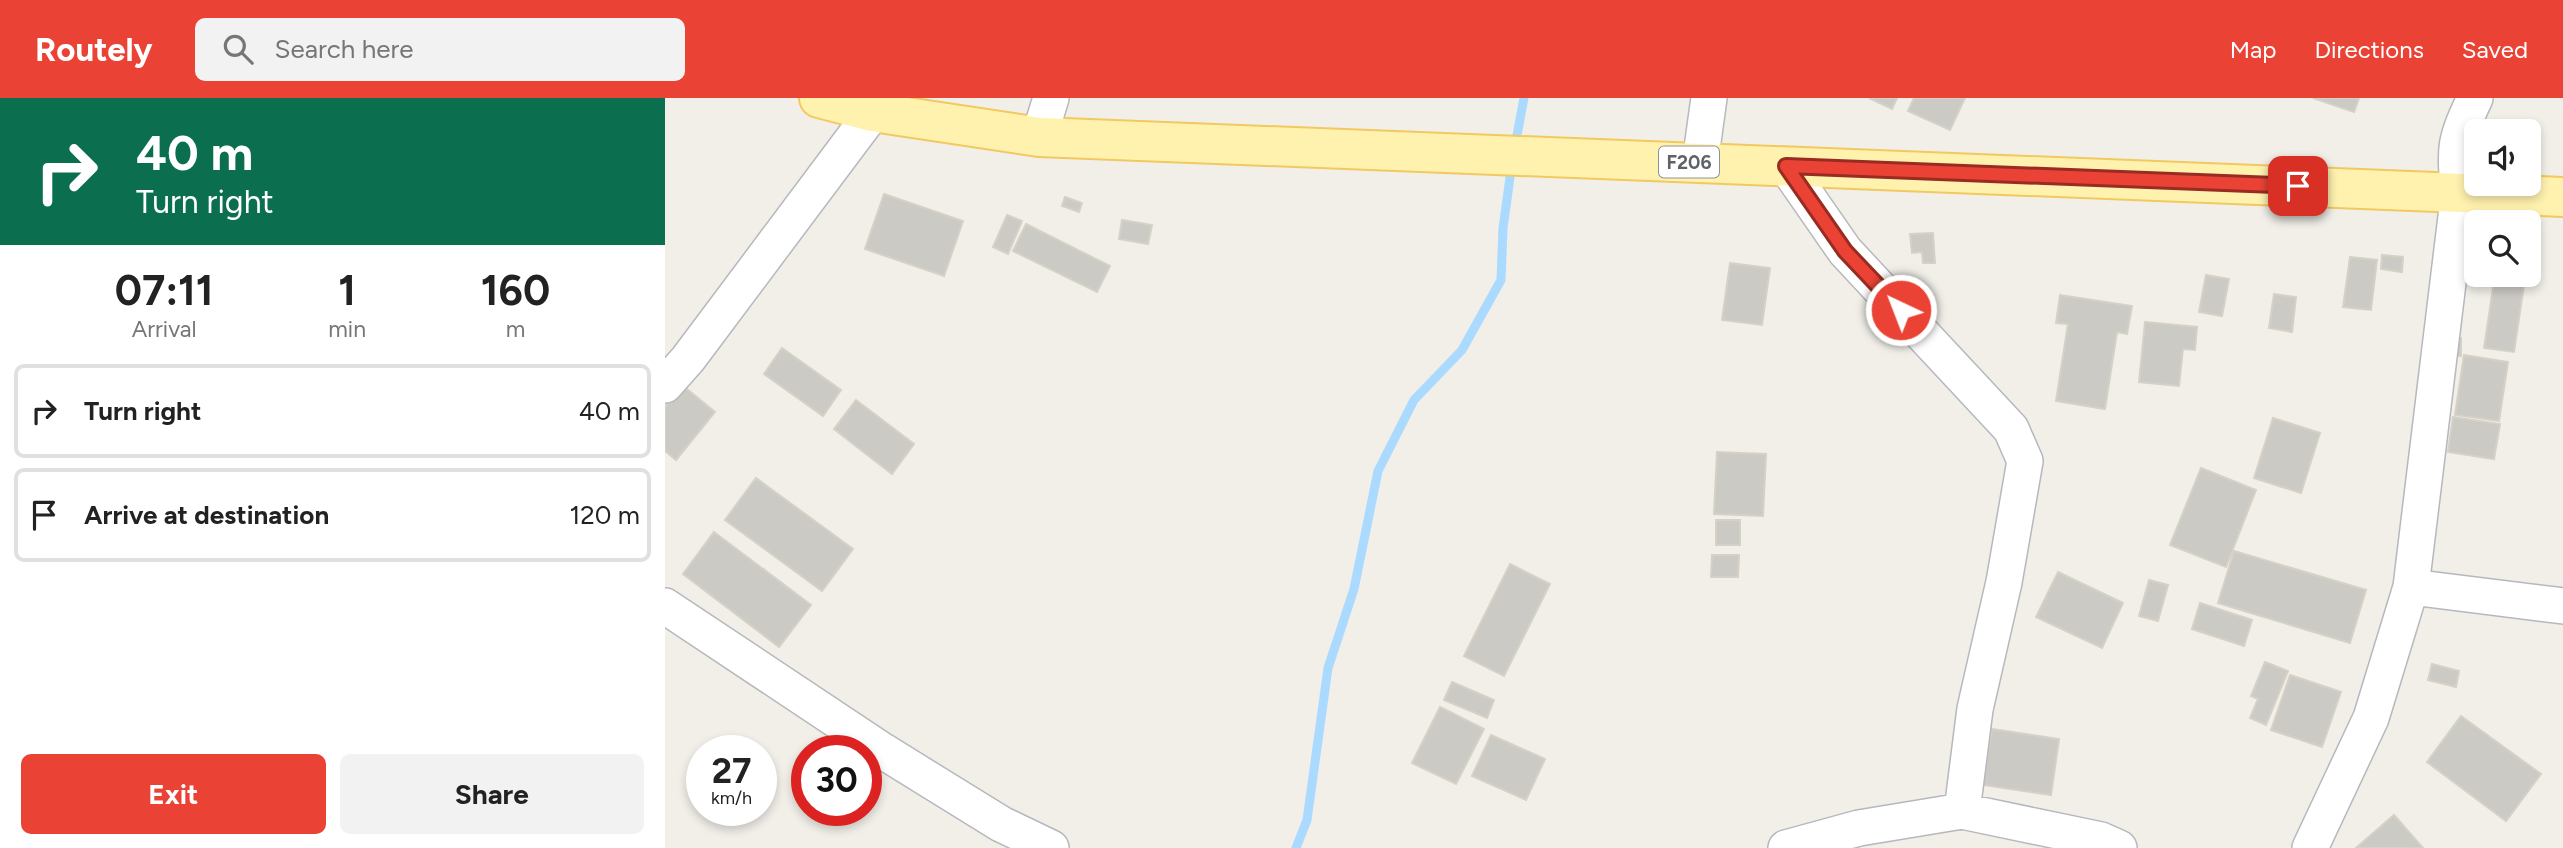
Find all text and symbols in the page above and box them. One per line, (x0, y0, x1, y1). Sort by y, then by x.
search box (195, 18, 685, 81)
text: Routely (35, 30, 153, 69)
icon: search (219, 30, 257, 68)
text: Search here (275, 33, 414, 65)
text: Map (2230, 35, 2276, 64)
text: Directions (2314, 35, 2424, 64)
text: Saved (2462, 35, 2528, 64)
map controls (2464, 119, 2541, 287)
button: sound (2464, 119, 2541, 196)
text: 40 m (136, 123, 253, 182)
icon: right (21, 126, 112, 217)
road number: F206 (1659, 146, 1719, 178)
pin (2268, 156, 2328, 216)
icon: arrive (2279, 167, 2317, 205)
text: Turn right (136, 183, 274, 221)
button: search (2464, 210, 2541, 287)
text: 07:11 (115, 265, 213, 316)
text: 1 (338, 265, 356, 316)
text: 160 (481, 265, 550, 316)
position arrow (1864, 273, 1938, 347)
text: Arrival (132, 315, 197, 343)
text: min (328, 315, 366, 343)
text: m (506, 315, 525, 343)
icon: right (25, 392, 63, 430)
text: Turn right (84, 395, 201, 427)
text: 40 m (579, 395, 640, 427)
icon: arrive (25, 496, 63, 534)
text: Arrive at destination (84, 499, 329, 531)
text: 120 m (570, 499, 640, 531)
speed limit sign: 30 (791, 735, 882, 826)
text: 27 (712, 750, 751, 792)
button: Exit (21, 754, 326, 834)
button: Share (340, 754, 644, 834)
text: km/h (711, 787, 752, 809)

